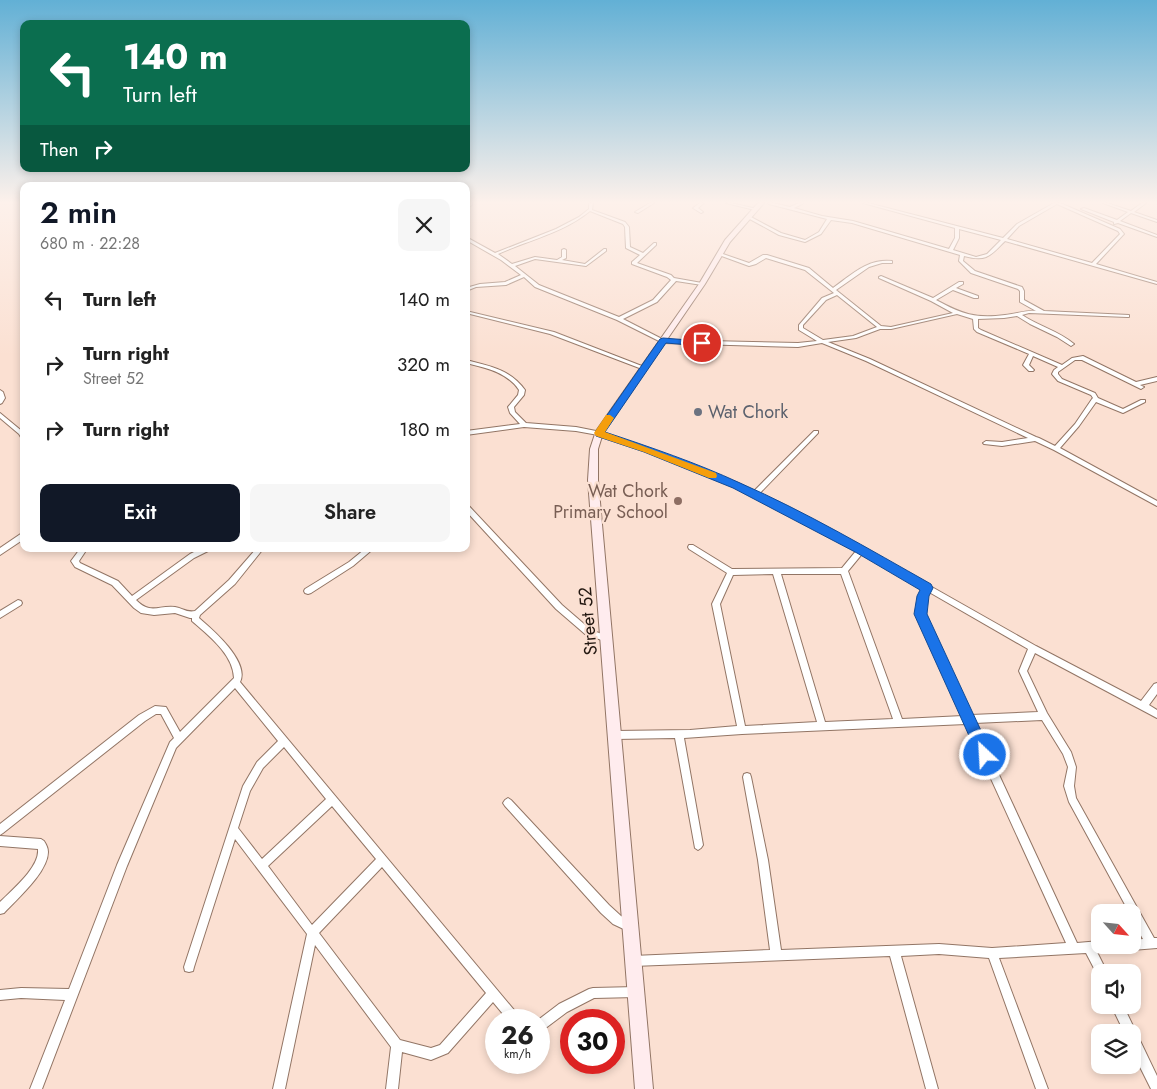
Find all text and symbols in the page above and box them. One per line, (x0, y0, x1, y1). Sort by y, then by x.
text: 140 m (123, 32, 228, 82)
icon: left (40, 40, 105, 105)
text: Turn left (123, 78, 197, 110)
icon: right (89, 135, 117, 163)
text: Then (40, 136, 79, 163)
text: 2 min (40, 191, 117, 234)
button: close (398, 199, 450, 251)
text: 680 m · 22:28 (40, 232, 140, 255)
icon: left (40, 286, 68, 314)
text: Turn left (83, 286, 156, 313)
text: 140 m (398, 286, 450, 313)
pin (681, 322, 723, 364)
icon: arrive (688, 329, 716, 357)
text: Turn right (83, 340, 169, 367)
icon: right (40, 351, 68, 379)
text: 320 m (397, 351, 450, 378)
text: Street 52 (83, 367, 144, 390)
place label: Wat Chork (708, 399, 788, 425)
marker: Wat Chork (692, 406, 704, 418)
icon: right (40, 416, 68, 444)
text: Turn right (83, 416, 169, 443)
text: 180 m (399, 416, 450, 443)
place label: Wat Chork Primary School (553, 478, 668, 525)
button: Exit (40, 484, 240, 542)
button: Share (250, 484, 450, 542)
marker: Wat Chork Primary School (672, 495, 684, 507)
street label: Street 52 (572, 586, 604, 656)
position arrow (958, 728, 1010, 780)
north arrow (1091, 904, 1141, 954)
map controls (1091, 904, 1141, 1074)
button: sound (1091, 964, 1141, 1014)
speed limit sign: 30 (560, 1009, 625, 1074)
text: 26 (501, 1017, 534, 1053)
button: layers (1091, 1024, 1141, 1074)
text: km/h (504, 1045, 531, 1063)

